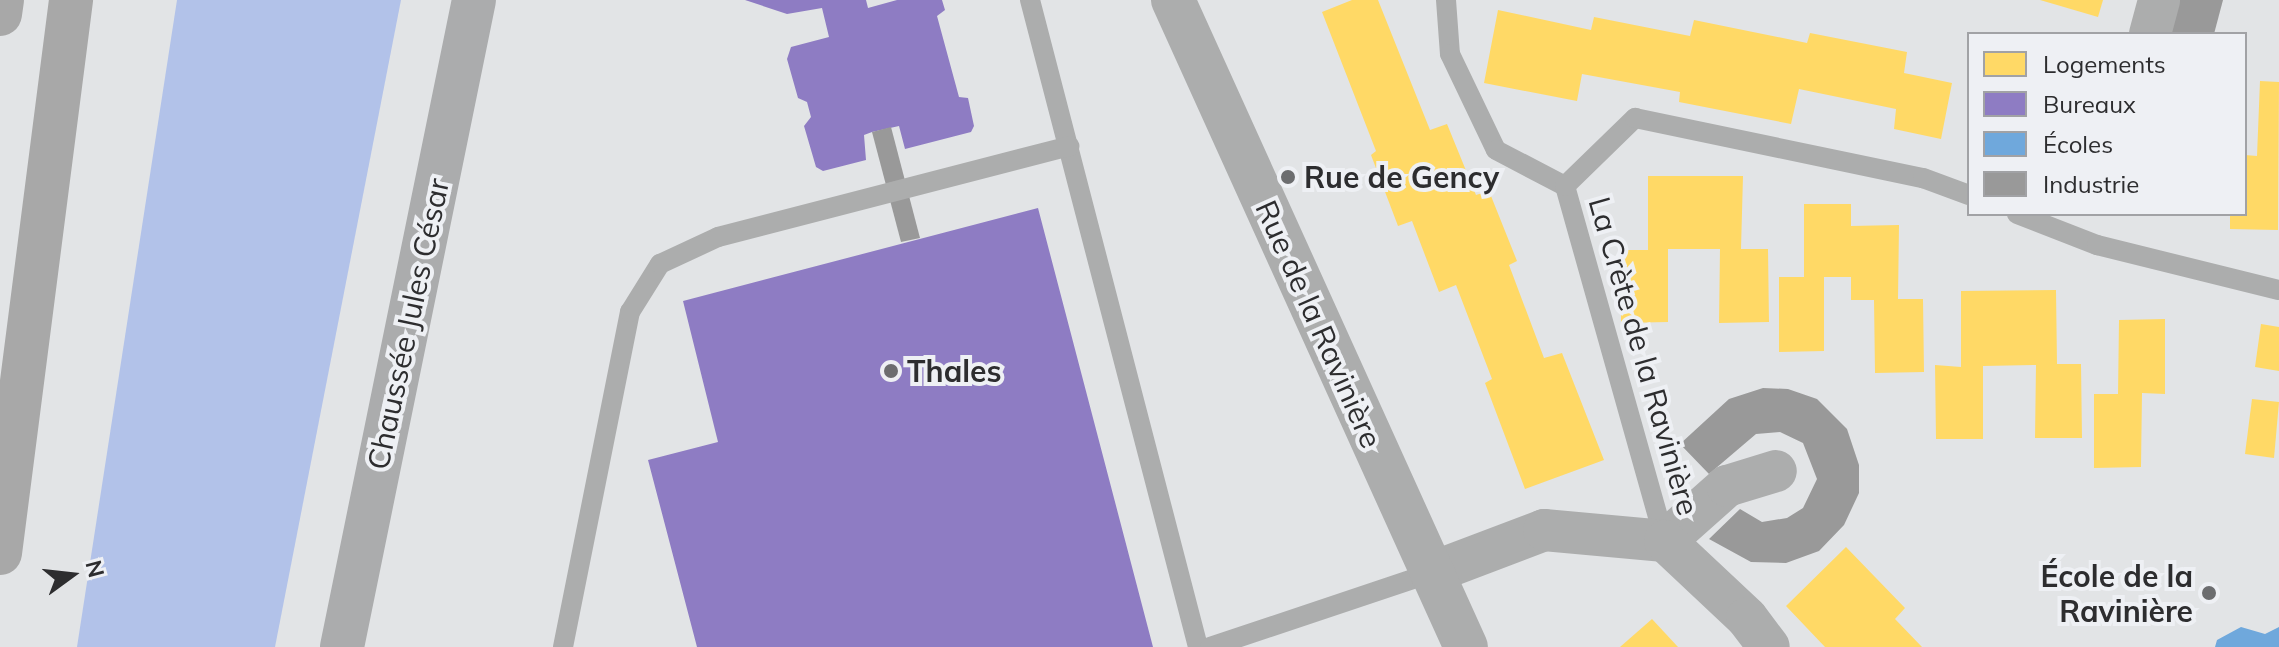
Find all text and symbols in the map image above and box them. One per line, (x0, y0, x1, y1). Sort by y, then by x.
legend (1967, 32, 2247, 216)
text: Logements (2043, 49, 2166, 79)
text: Bureaux (2043, 89, 2136, 119)
text: Écoles (2043, 129, 2113, 159)
place label: Rue de Gency (1304, 159, 1499, 195)
marker: Rue de Gency (1279, 168, 1297, 186)
text: Industrie (2043, 169, 2139, 199)
street label: Chaussée Jules César (360, 175, 456, 473)
street label: La Crète de la Ravinière (1581, 193, 1707, 519)
street label: Rue de la Ravinière (1248, 195, 1390, 453)
place label: Thales (907, 353, 1002, 389)
marker: Thales (882, 362, 900, 380)
north arrow (32, 535, 112, 615)
text: N (80, 557, 111, 580)
place label: École de la Ravinière (2040, 558, 2193, 628)
marker: École de la Ravinière (2200, 584, 2218, 602)

